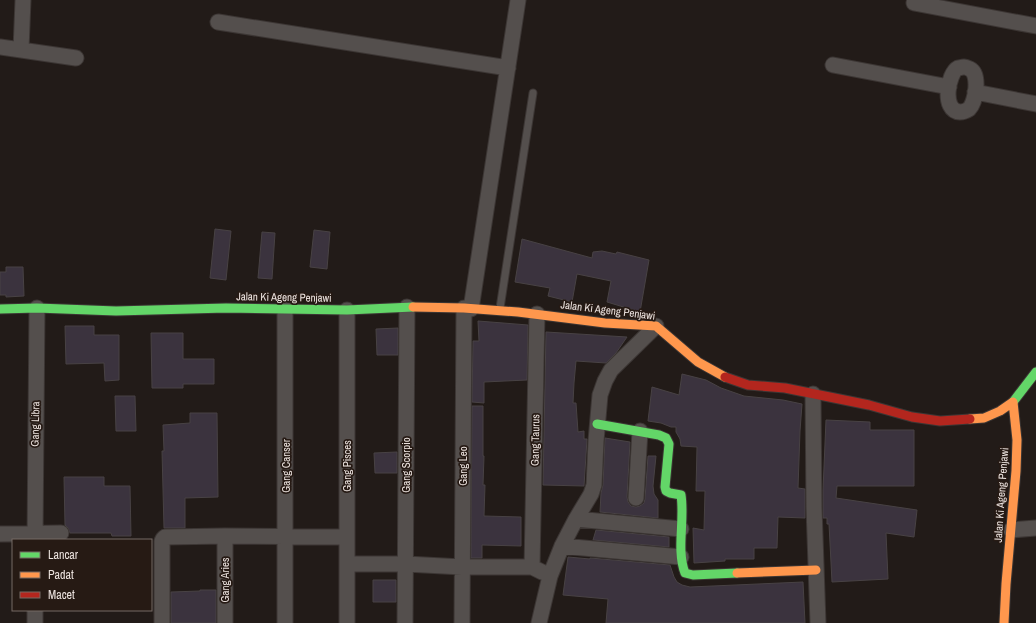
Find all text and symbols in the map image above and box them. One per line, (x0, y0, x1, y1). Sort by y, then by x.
street label: Jalan Ki Ageng Penjawi (236, 289, 332, 305)
street label: Jalan Ki Ageng Penjawi (560, 297, 656, 323)
street label: Gang Libra (28, 401, 42, 447)
street label: Gang Taurus (528, 414, 542, 466)
street label: Gang Scorpio (399, 437, 413, 493)
street label: Gang Canser (279, 439, 293, 493)
street label: Gang Pisces (340, 440, 354, 492)
street label: Gang Leo (456, 446, 470, 486)
street label: Jalan Ki Ageng Penjawi (991, 447, 1011, 543)
legend (12, 539, 152, 611)
text: Lancar (48, 547, 79, 563)
street label: Gang Aries (218, 557, 232, 603)
text: Padat (48, 567, 74, 583)
text: Macet (48, 587, 75, 603)

